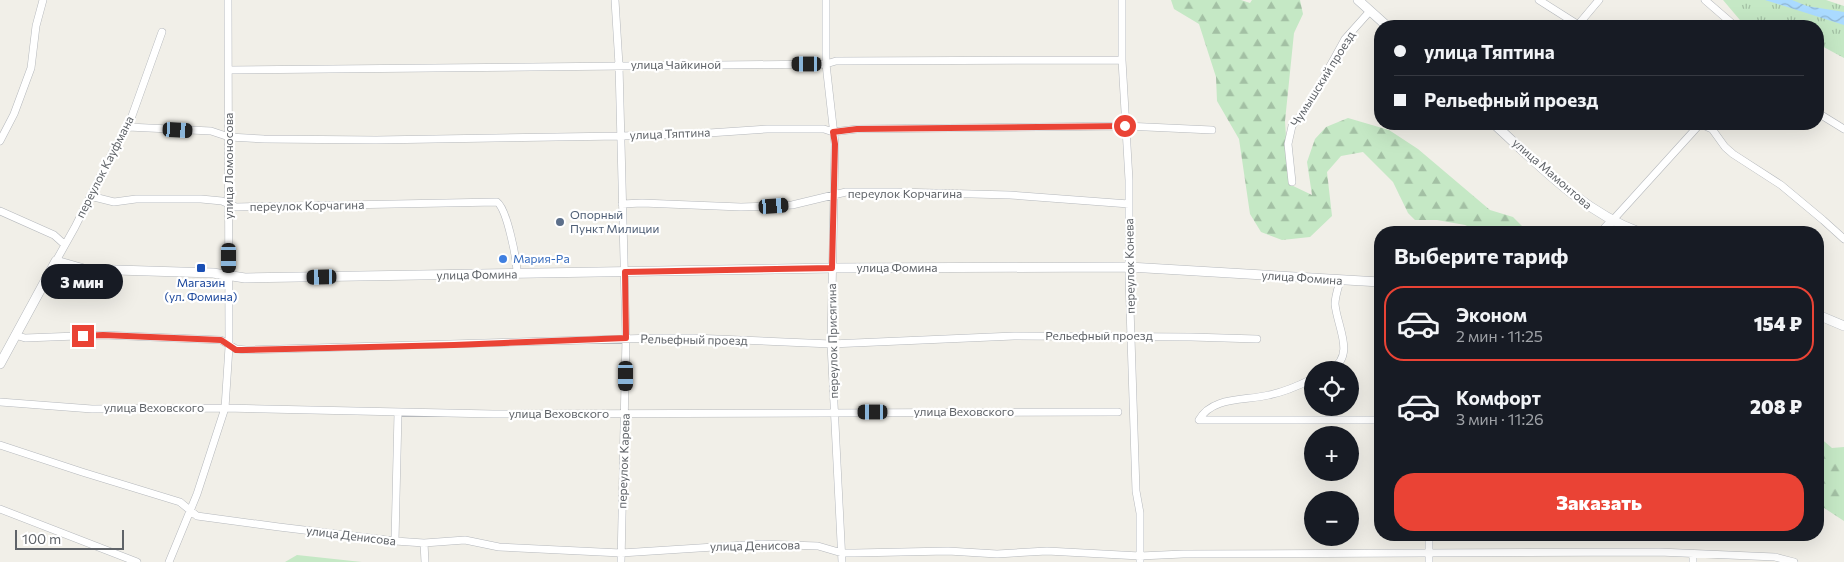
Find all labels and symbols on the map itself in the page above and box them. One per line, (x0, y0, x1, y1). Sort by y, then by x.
street label: Чумышский проезд (1287, 28, 1357, 129)
street label: улица Чайкиной (631, 57, 721, 71)
car (792, 57, 822, 72)
street label: переулок Кауфмана (72, 113, 136, 220)
street label: улица Ломоносова (221, 113, 235, 219)
route start (1114, 115, 1136, 137)
car (162, 122, 193, 138)
street label: улица Тяптина (629, 125, 711, 141)
street label: улица Мамонтова (1510, 135, 1595, 212)
street label: переулок Корчагина (848, 186, 962, 200)
street label: переулок Корчагина (250, 197, 364, 213)
car (758, 197, 789, 215)
place label: Опорный Пункт Милиции (570, 207, 659, 235)
marker: Опорный Пункт Милиции (554, 216, 566, 228)
street label: переулок Конева (1121, 218, 1137, 314)
car (221, 243, 236, 273)
place label: Мария-Ра (513, 251, 570, 265)
marker: Мария-Ра (497, 253, 509, 265)
street label: улица Фомина (857, 260, 937, 274)
marker: Магазин (ул. Фомина) (195, 262, 207, 274)
callout: 3 мин (42, 264, 124, 298)
street label: улица Фомина (436, 266, 518, 282)
street label: улица Фомина (1261, 267, 1343, 287)
car (306, 269, 337, 285)
place label: Магазин (ул. Фомина) (165, 275, 237, 303)
street label: переулок Присягина (824, 283, 840, 399)
route end (72, 325, 94, 347)
street label: Рельефный проезд (1045, 328, 1153, 342)
street label: Рельефный проезд (640, 331, 748, 347)
car (618, 361, 633, 391)
street label: улица Веховского (104, 400, 204, 414)
street label: улица Веховского (914, 404, 1014, 418)
car (858, 405, 888, 420)
street label: улица Веховского (509, 406, 609, 420)
street label: переулок Карева (614, 413, 632, 509)
street label: улица Денисова (305, 523, 397, 547)
scale bar (15, 527, 124, 550)
street label: улица Денисова (710, 537, 800, 553)

